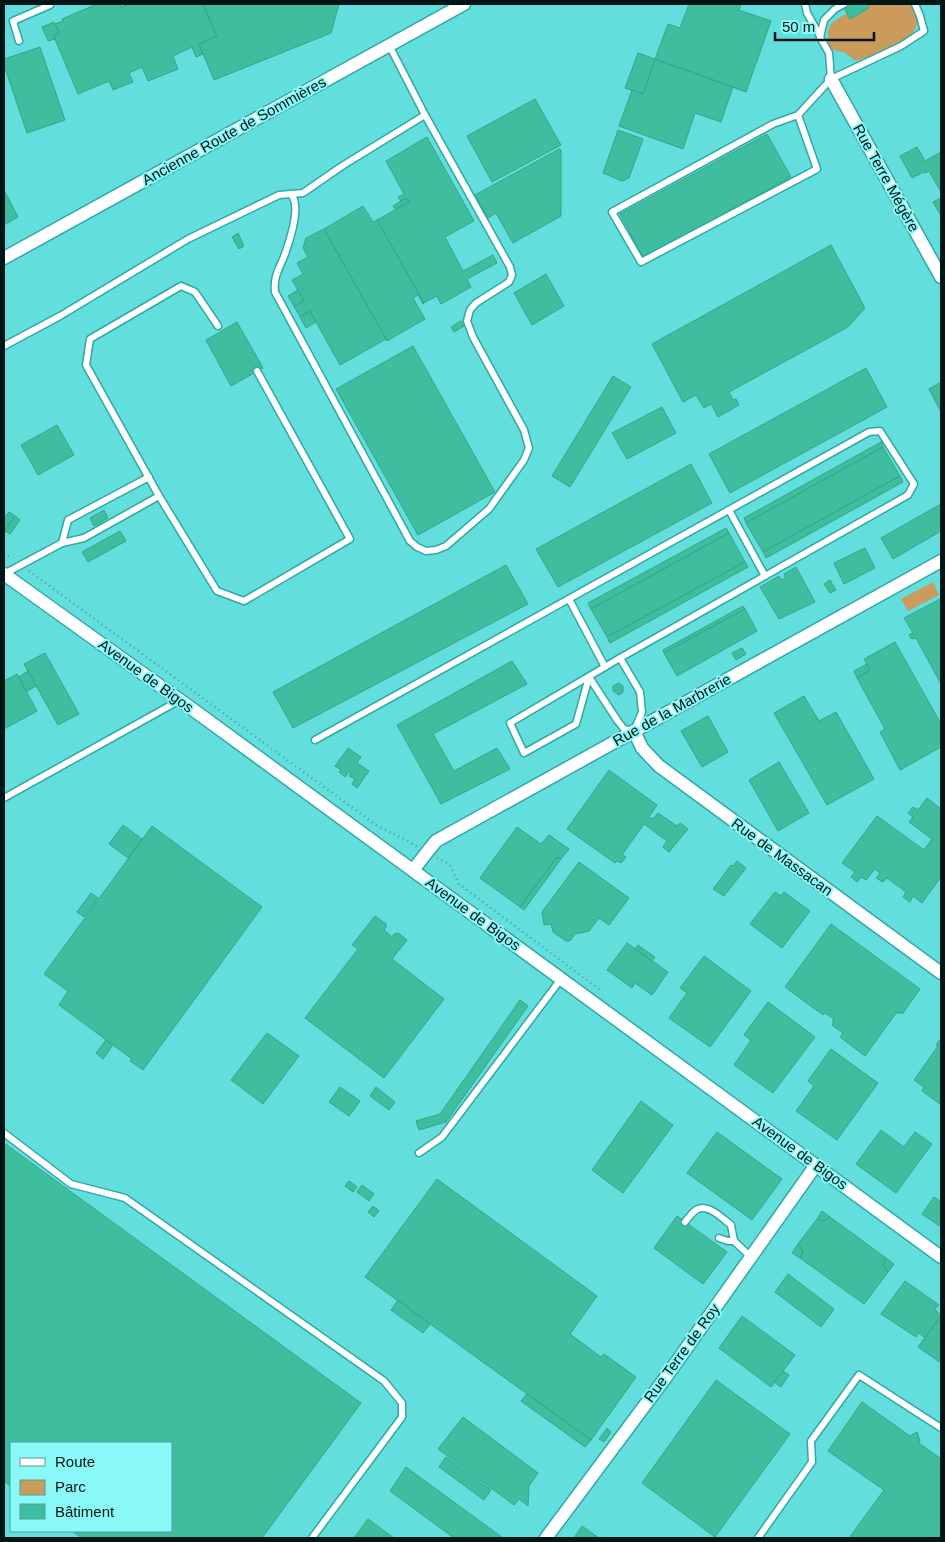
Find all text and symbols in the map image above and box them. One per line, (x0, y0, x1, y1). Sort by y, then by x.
scale bar (775, 10, 874, 42)
text: 50 m (782, 18, 815, 35)
street label: Ancienne Route de Sommières (139, 73, 329, 188)
street label: Rue Terre Mégère (850, 121, 923, 235)
street label: Avenue de Bigos (96, 635, 197, 716)
street label: Rue de la Marbrerie (610, 670, 734, 749)
street label: Rue de Massacan (728, 814, 836, 899)
street label: Avenue de Bigos (423, 873, 524, 954)
street label: Avenue de Bigos (750, 1112, 851, 1193)
street label: Rue Terre de Roy (640, 1300, 723, 1405)
legend (10, 1442, 172, 1532)
text: Route (55, 1453, 95, 1470)
text: Parc (55, 1478, 86, 1495)
text: Bâtiment (55, 1503, 115, 1520)

